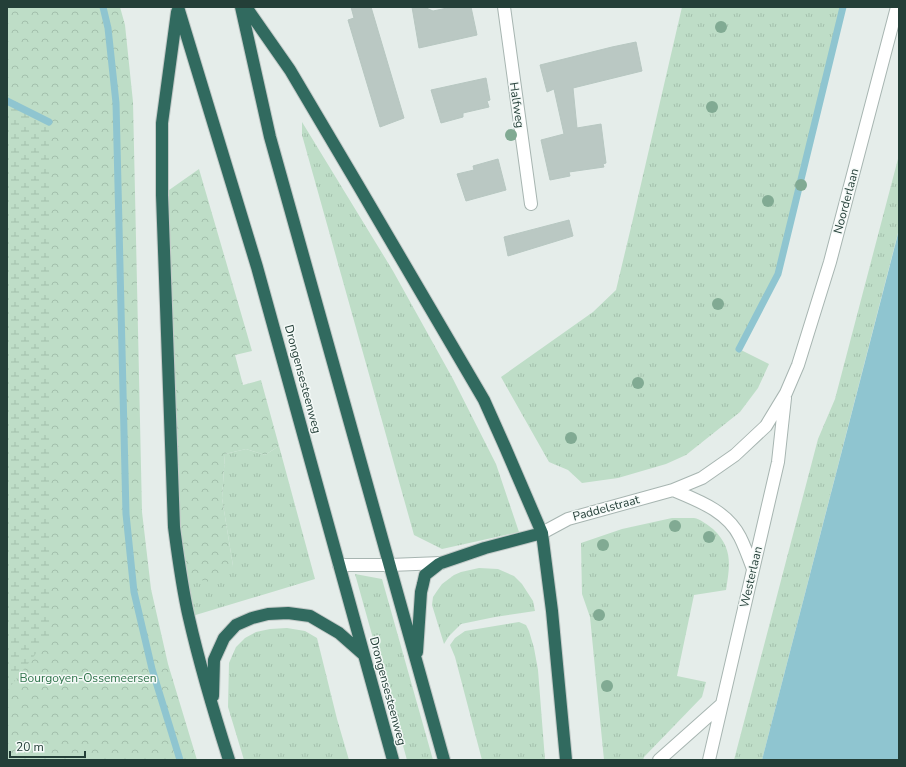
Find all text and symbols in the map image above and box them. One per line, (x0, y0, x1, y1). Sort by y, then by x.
street label: Halfweg (506, 81, 528, 129)
street label: Noorderlaan (830, 166, 862, 236)
street label: Drongensesteenweg (281, 323, 325, 435)
street label: Paddelstraat (571, 491, 642, 525)
street label: Westerlaan (736, 545, 766, 609)
street label: Drongensesteenweg (366, 635, 410, 747)
park label: Bourgoyen-Ossemeersen (19, 670, 157, 686)
scale bar (10, 733, 85, 759)
text: 20 m (16, 739, 44, 755)

